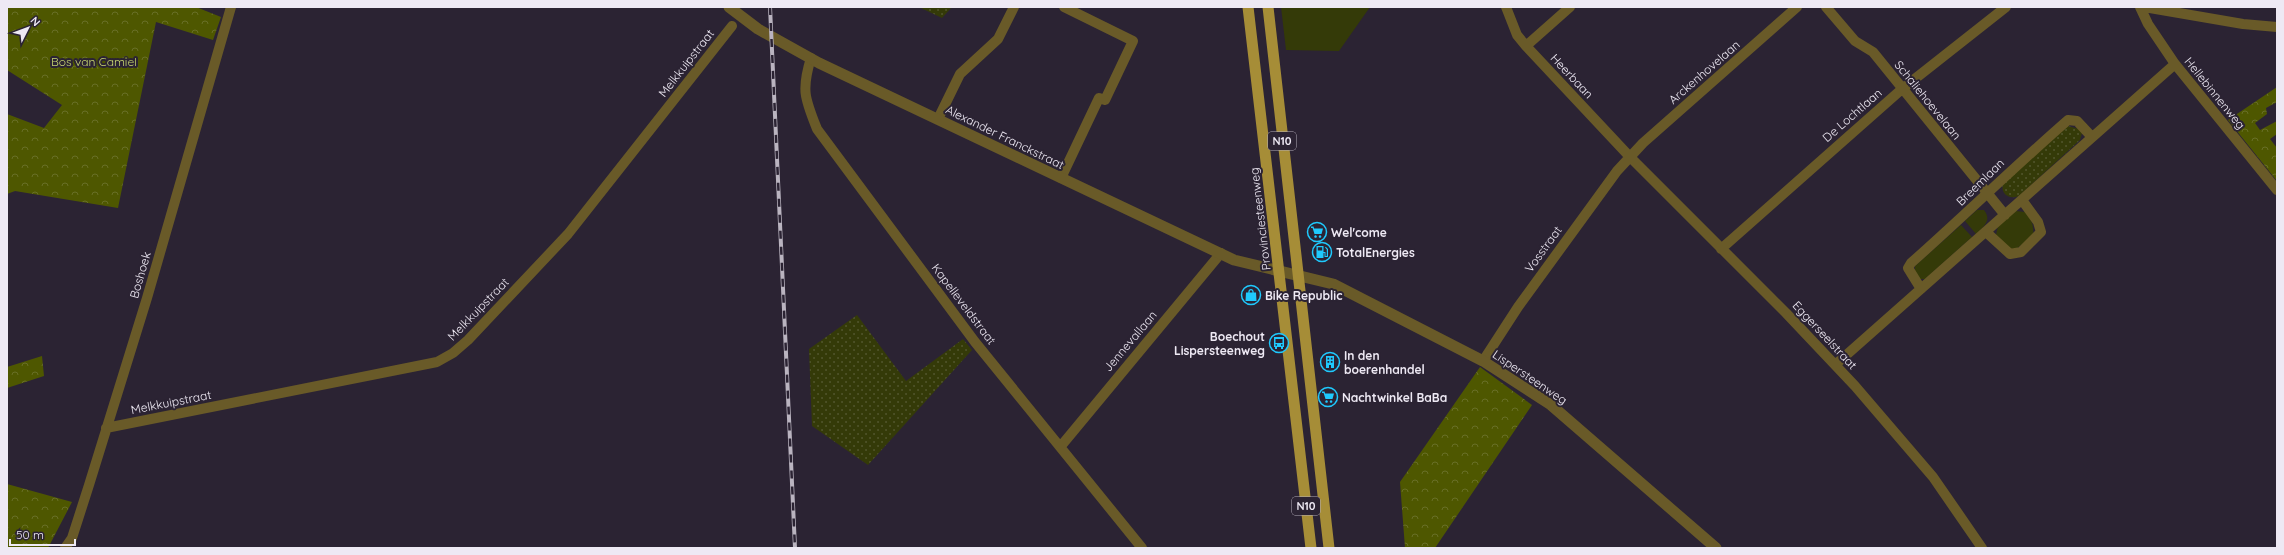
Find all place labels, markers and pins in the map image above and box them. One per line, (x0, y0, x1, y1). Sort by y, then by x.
supermarket icon: Wel'come (1306, 221, 1328, 243)
place label: Wel'come (1331, 225, 1387, 240)
fuel station icon: TotalEnergies (1311, 241, 1333, 263)
place label: TotalEnergies (1336, 245, 1415, 260)
shop icon: Bike Republic (1240, 284, 1262, 306)
place label: Bike Republic (1265, 288, 1342, 303)
place label: Boechout Lispersteenweg (1174, 329, 1265, 358)
bus stop icon: Boechout Lispersteenweg (1268, 332, 1290, 354)
place label: In den boerenhandel (1344, 348, 1425, 377)
building icon: In den boerenhandel (1319, 351, 1341, 373)
supermarket icon: Nachtwinkel BaBa (1317, 386, 1339, 408)
place label: Nachtwinkel BaBa (1342, 390, 1447, 405)

